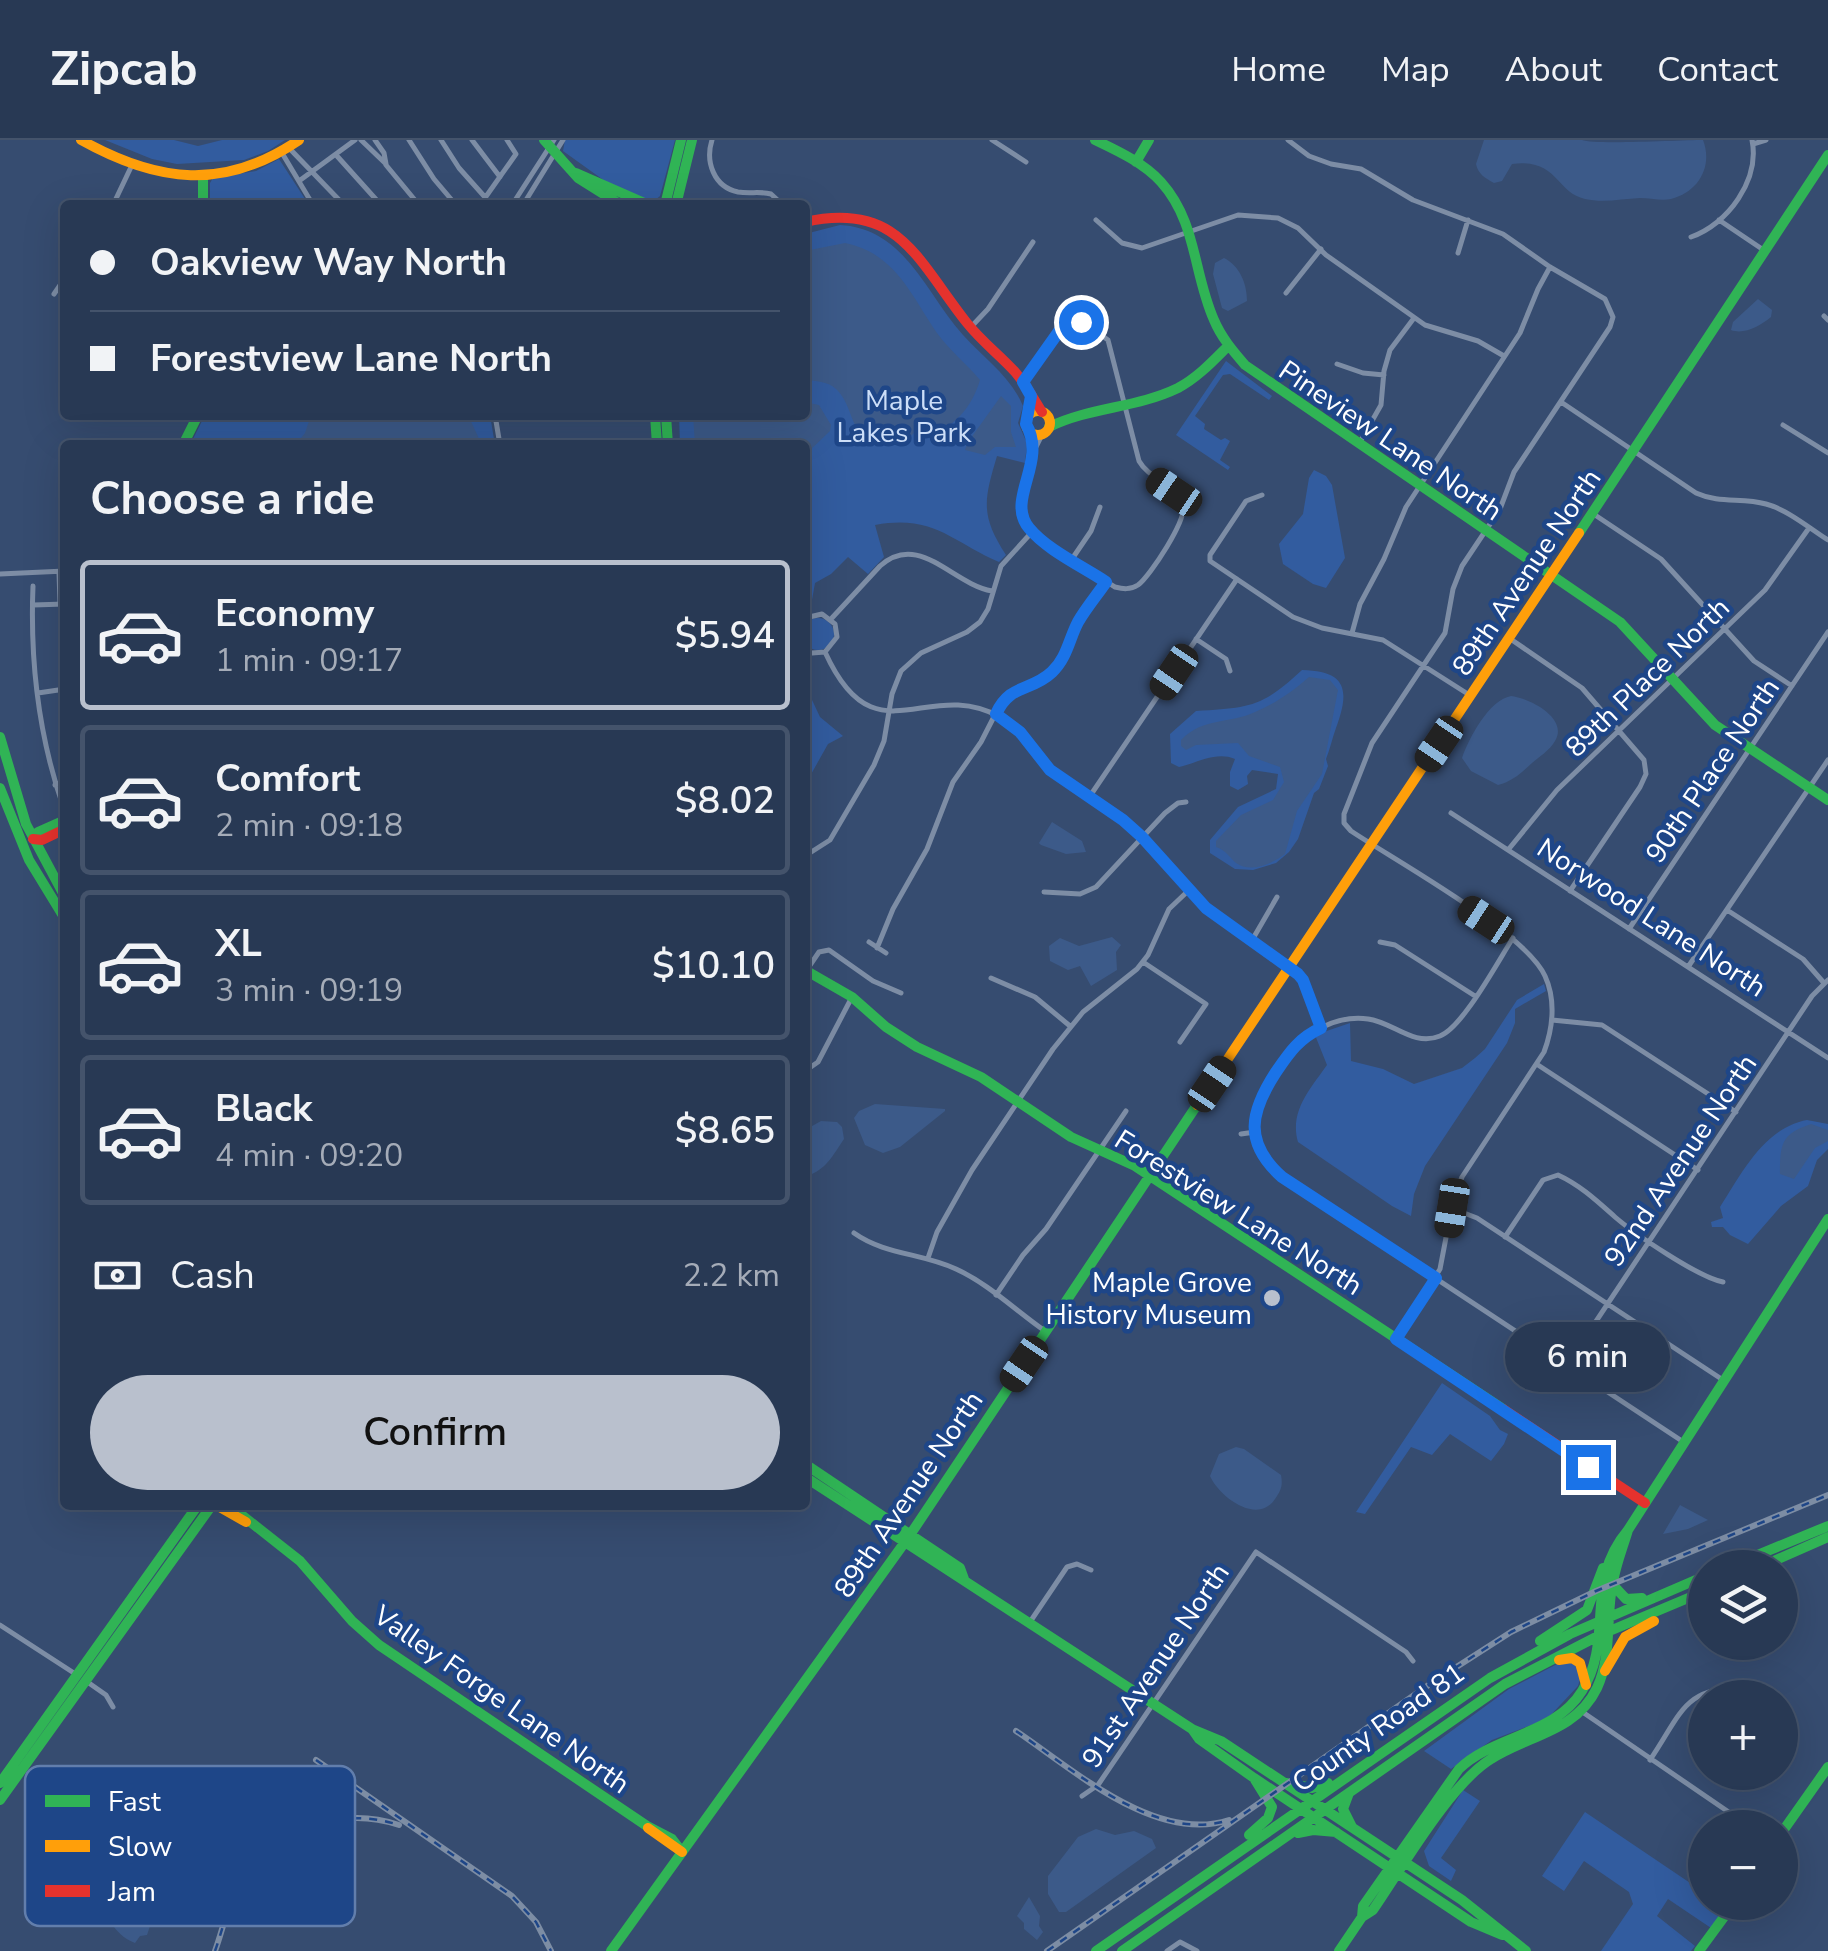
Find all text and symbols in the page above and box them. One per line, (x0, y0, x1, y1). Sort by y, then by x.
text: Zipcab (50, 36, 198, 102)
text: Home (1231, 46, 1326, 93)
text: Map (1381, 46, 1450, 93)
text: About (1505, 46, 1602, 93)
text: Contact (1657, 46, 1778, 93)
text: Oakview Way North (150, 237, 507, 288)
route start (1059, 300, 1104, 345)
text: Forestview Lane North (150, 333, 552, 384)
street label: Pineview Lane North (1271, 352, 1510, 530)
park label: Maple Lakes Park (836, 382, 973, 452)
street label: 89th Avenue North (1443, 462, 1610, 683)
car (1141, 463, 1207, 521)
text: Choose a ride (90, 469, 375, 530)
text: Economy (215, 588, 374, 639)
street label: 89th Place North (1557, 589, 1738, 766)
icon: car (95, 590, 185, 680)
text: $5.94 (675, 610, 775, 661)
text: 1 min · 09:17 (215, 639, 403, 682)
car (1145, 639, 1203, 705)
street label: 90th Place North (1637, 671, 1789, 870)
car (1410, 711, 1468, 777)
text: Comfort (215, 753, 360, 804)
icon: car (95, 755, 185, 845)
text: $8.02 (675, 775, 775, 826)
text: 2 min · 09:18 (215, 804, 403, 847)
street label: Norwood Lane North (1530, 829, 1773, 1006)
car (1453, 891, 1519, 949)
text: XL (215, 918, 262, 969)
icon: car (95, 920, 185, 1010)
text: $10.10 (652, 940, 775, 991)
text: 3 min · 09:19 (215, 969, 403, 1012)
street label: 92nd Avenue North (1596, 1047, 1766, 1274)
car (1183, 1051, 1241, 1117)
text: Black (215, 1083, 312, 1134)
icon: car (95, 1085, 185, 1175)
text: $8.65 (675, 1105, 775, 1156)
street label: Forestview Lane North (1107, 1121, 1370, 1305)
text: 4 min · 09:20 (215, 1134, 403, 1177)
car (1432, 1176, 1472, 1240)
icon: cash (90, 1248, 145, 1303)
text: Cash (170, 1250, 255, 1301)
text: 2.2 km (683, 1254, 780, 1297)
place label: Maple Grove History Museum (1045, 1264, 1252, 1334)
marker: Maple Grove History Museum (1261, 1287, 1283, 1309)
callout: 6 min (1506, 1322, 1670, 1392)
car (995, 1331, 1053, 1397)
text: 6 min (1547, 1335, 1628, 1378)
button: Confirm (90, 1375, 780, 1490)
street label: 89th Avenue North (825, 1384, 992, 1605)
route end (1566, 1445, 1611, 1490)
map controls (1688, 1550, 1798, 1920)
button: layers (1688, 1550, 1798, 1660)
street label: 91st Avenue North (1073, 1556, 1238, 1775)
street label: Valley Forge Lane North (365, 1596, 637, 1803)
street label: County Road 81 (1285, 1654, 1472, 1801)
button: + (1688, 1680, 1798, 1790)
legend (25, 1766, 355, 1926)
text: Fast (108, 1783, 161, 1821)
button: − (1688, 1810, 1798, 1920)
text: Slow (108, 1828, 172, 1866)
text: Jam (107, 1873, 156, 1911)

